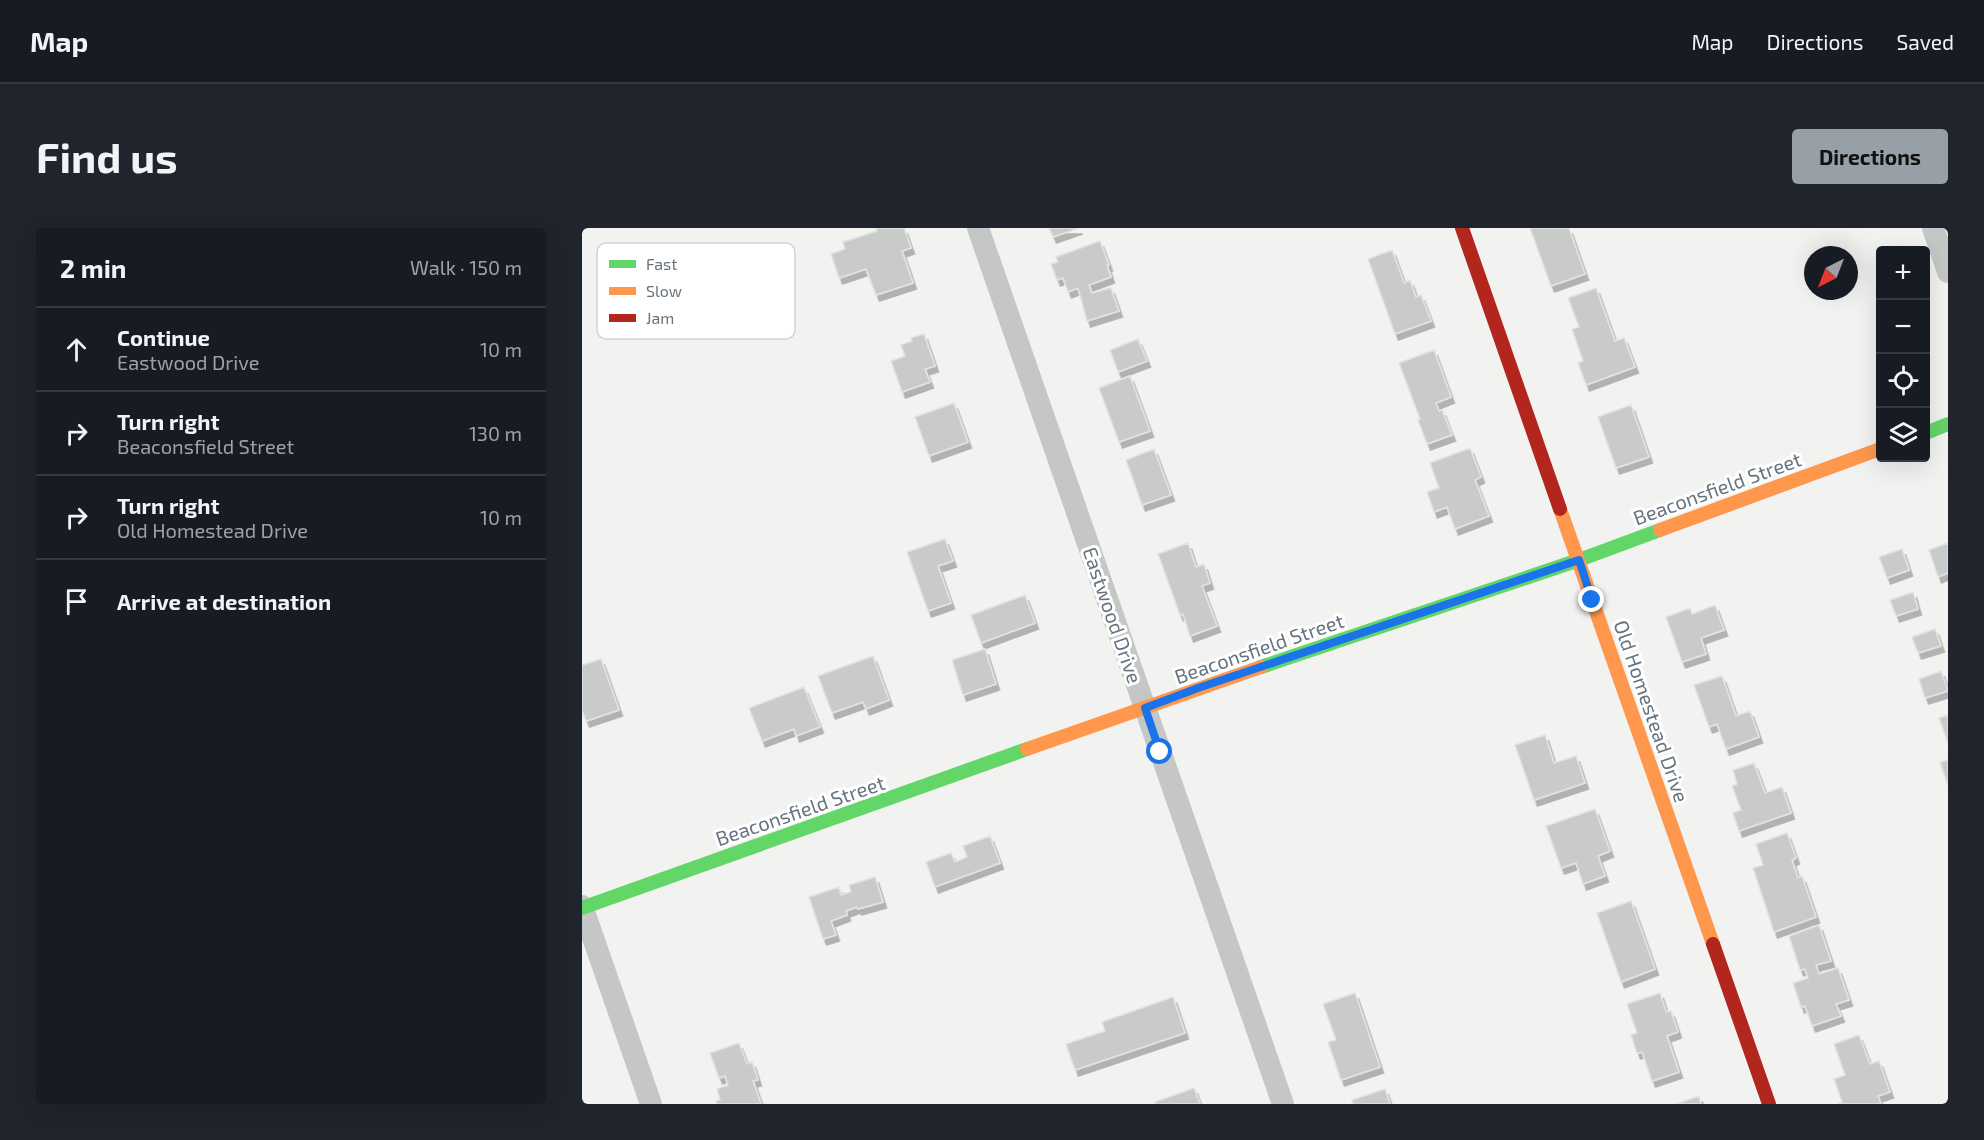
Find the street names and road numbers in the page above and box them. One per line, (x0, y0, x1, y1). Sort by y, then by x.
street label: Beaconsfield Street (1630, 446, 1805, 530)
street label: Eastwood Drive (1078, 544, 1148, 686)
street label: Beaconsfield Street (1171, 608, 1347, 688)
street label: Old Homestead Drive (1610, 617, 1694, 805)
street label: Beaconsfield Street (712, 770, 888, 850)

